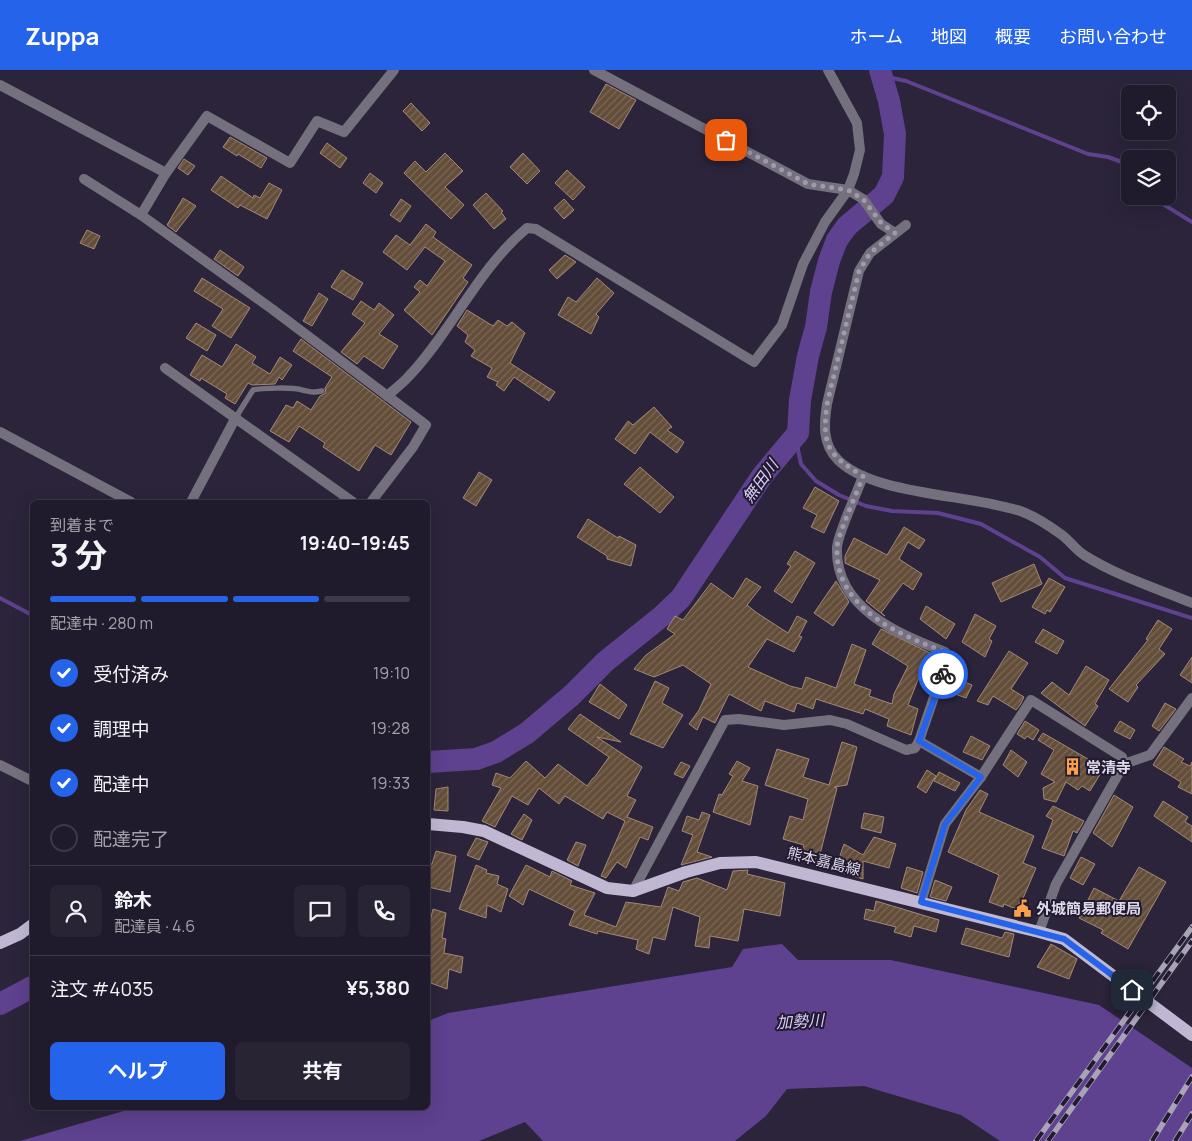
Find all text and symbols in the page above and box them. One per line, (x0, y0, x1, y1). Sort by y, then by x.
text: Zuppa (25, 19, 99, 52)
text: ホーム (850, 24, 903, 48)
text: 地図 (931, 24, 967, 48)
text: 概要 (995, 24, 1031, 48)
text: お問い合わせ (1059, 24, 1167, 48)
map controls (1121, 85, 1176, 205)
button: locate (1121, 85, 1176, 140)
pin (705, 119, 747, 161)
icon: bag (712, 126, 740, 154)
button: layers (1121, 150, 1176, 205)
water label: 無田川 (737, 454, 784, 507)
text: 到着まで (50, 514, 114, 536)
text: 19:40–19:45 (300, 530, 410, 556)
text: 3 分 (50, 533, 107, 577)
text: 配達中 · 280 m (50, 612, 153, 634)
courier (918, 649, 968, 699)
icon: check (50, 659, 78, 687)
icon: bike (929, 660, 957, 688)
text: 受付済み (93, 661, 169, 687)
text: 19:10 (373, 662, 410, 684)
icon: check (50, 714, 78, 742)
text: 調理中 (93, 716, 150, 742)
text: 19:28 (371, 717, 410, 739)
building icon: 常清寺 (1062, 757, 1082, 777)
place label: 常清寺 (1086, 757, 1131, 778)
icon: check (50, 769, 78, 797)
text: 配達中 (93, 771, 150, 797)
text: 19:33 (371, 772, 410, 794)
text: 配達完了 (93, 826, 169, 852)
street label: 熊本嘉島線 (785, 842, 863, 880)
button: person (50, 885, 102, 937)
button: chat (294, 885, 346, 937)
button: phone (358, 885, 410, 937)
text: 鈴木 (114, 887, 152, 913)
public building icon: 外城簡易郵便局 (1012, 898, 1032, 918)
place label: 外城簡易郵便局 (1036, 898, 1141, 919)
text: 配達員 · 4.6 (114, 915, 195, 937)
pin (1111, 969, 1153, 1011)
text: ¥5,380 (346, 975, 410, 1001)
text: 注文 #4035 (50, 976, 154, 1002)
icon: home (1118, 976, 1146, 1004)
water label: 加勢川 (775, 1009, 827, 1033)
button: ヘルプ (50, 1042, 225, 1100)
button: 共有 (235, 1042, 410, 1100)

